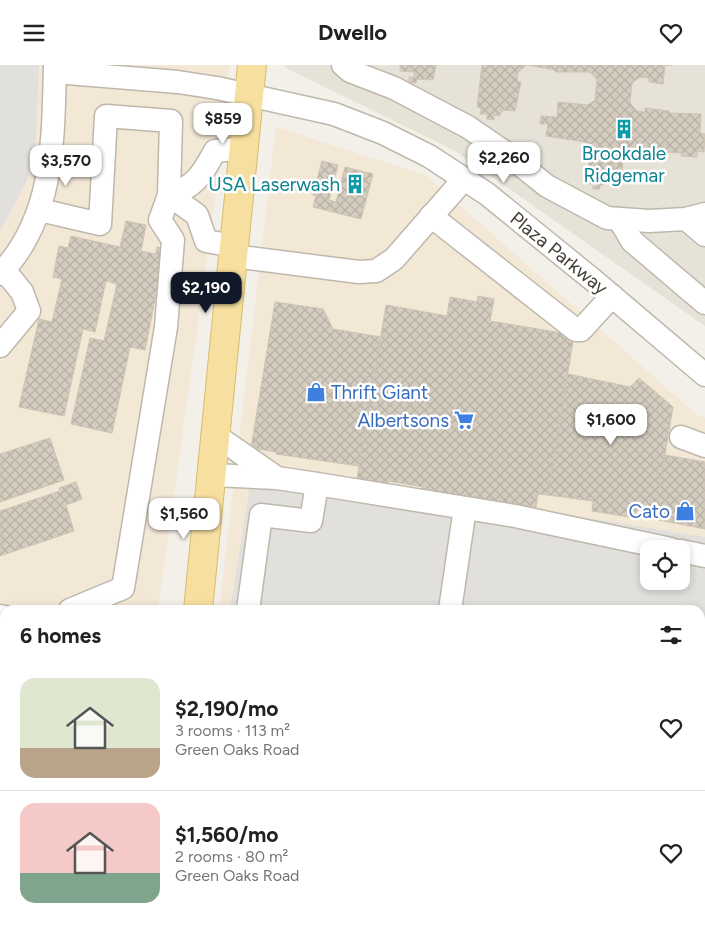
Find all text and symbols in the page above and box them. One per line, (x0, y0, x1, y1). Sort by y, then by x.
icon: menu (20, 19, 48, 47)
text: Dwello (318, 19, 387, 46)
icon: heart (657, 19, 685, 47)
pin: $859 (193, 103, 253, 145)
text: $859 (204, 109, 242, 128)
building icon: Brookdale Ridgemar (613, 118, 635, 140)
pin: $2,260 (463, 141, 545, 184)
place label: Brookdale Ridgemar (582, 142, 666, 187)
pin: $3,570 (25, 145, 107, 187)
text: $2,260 (478, 148, 530, 167)
text: $3,570 (41, 151, 91, 170)
place label: USA Laserwash (208, 173, 340, 196)
building icon: USA Laserwash (344, 173, 366, 195)
street label: Plaza Parkway (506, 207, 612, 299)
pin: $2,190 (165, 271, 247, 314)
text: $2,190 (182, 278, 230, 297)
shop icon: Thrift Giant (305, 381, 327, 403)
place label: Thrift Giant (331, 381, 428, 404)
pin: $1,600 (570, 403, 652, 446)
place label: Albertsons (358, 409, 449, 432)
supermarket icon: Albertsons (453, 409, 475, 431)
text: $1,600 (586, 410, 636, 429)
pin: $1,560 (143, 497, 225, 540)
place label: Cato (628, 500, 670, 523)
shop icon: Cato (674, 500, 696, 522)
text: $1,560 (160, 504, 208, 523)
map controls (640, 540, 690, 590)
button: locate (640, 540, 690, 590)
icon: filters (657, 621, 685, 649)
text: 6 homes (20, 623, 101, 648)
text: $2,190/mo (175, 696, 278, 721)
icon: home (60, 698, 120, 758)
icon: heart (657, 714, 685, 742)
text: 3 rooms · 113 m² (175, 721, 290, 740)
text: Green Oaks Road (175, 740, 300, 759)
text: $1,560/mo (175, 822, 278, 847)
icon: home (60, 823, 120, 883)
icon: heart (657, 839, 685, 867)
text: 2 rooms · 80 m² (175, 847, 288, 866)
text: Green Oaks Road (175, 866, 300, 885)

